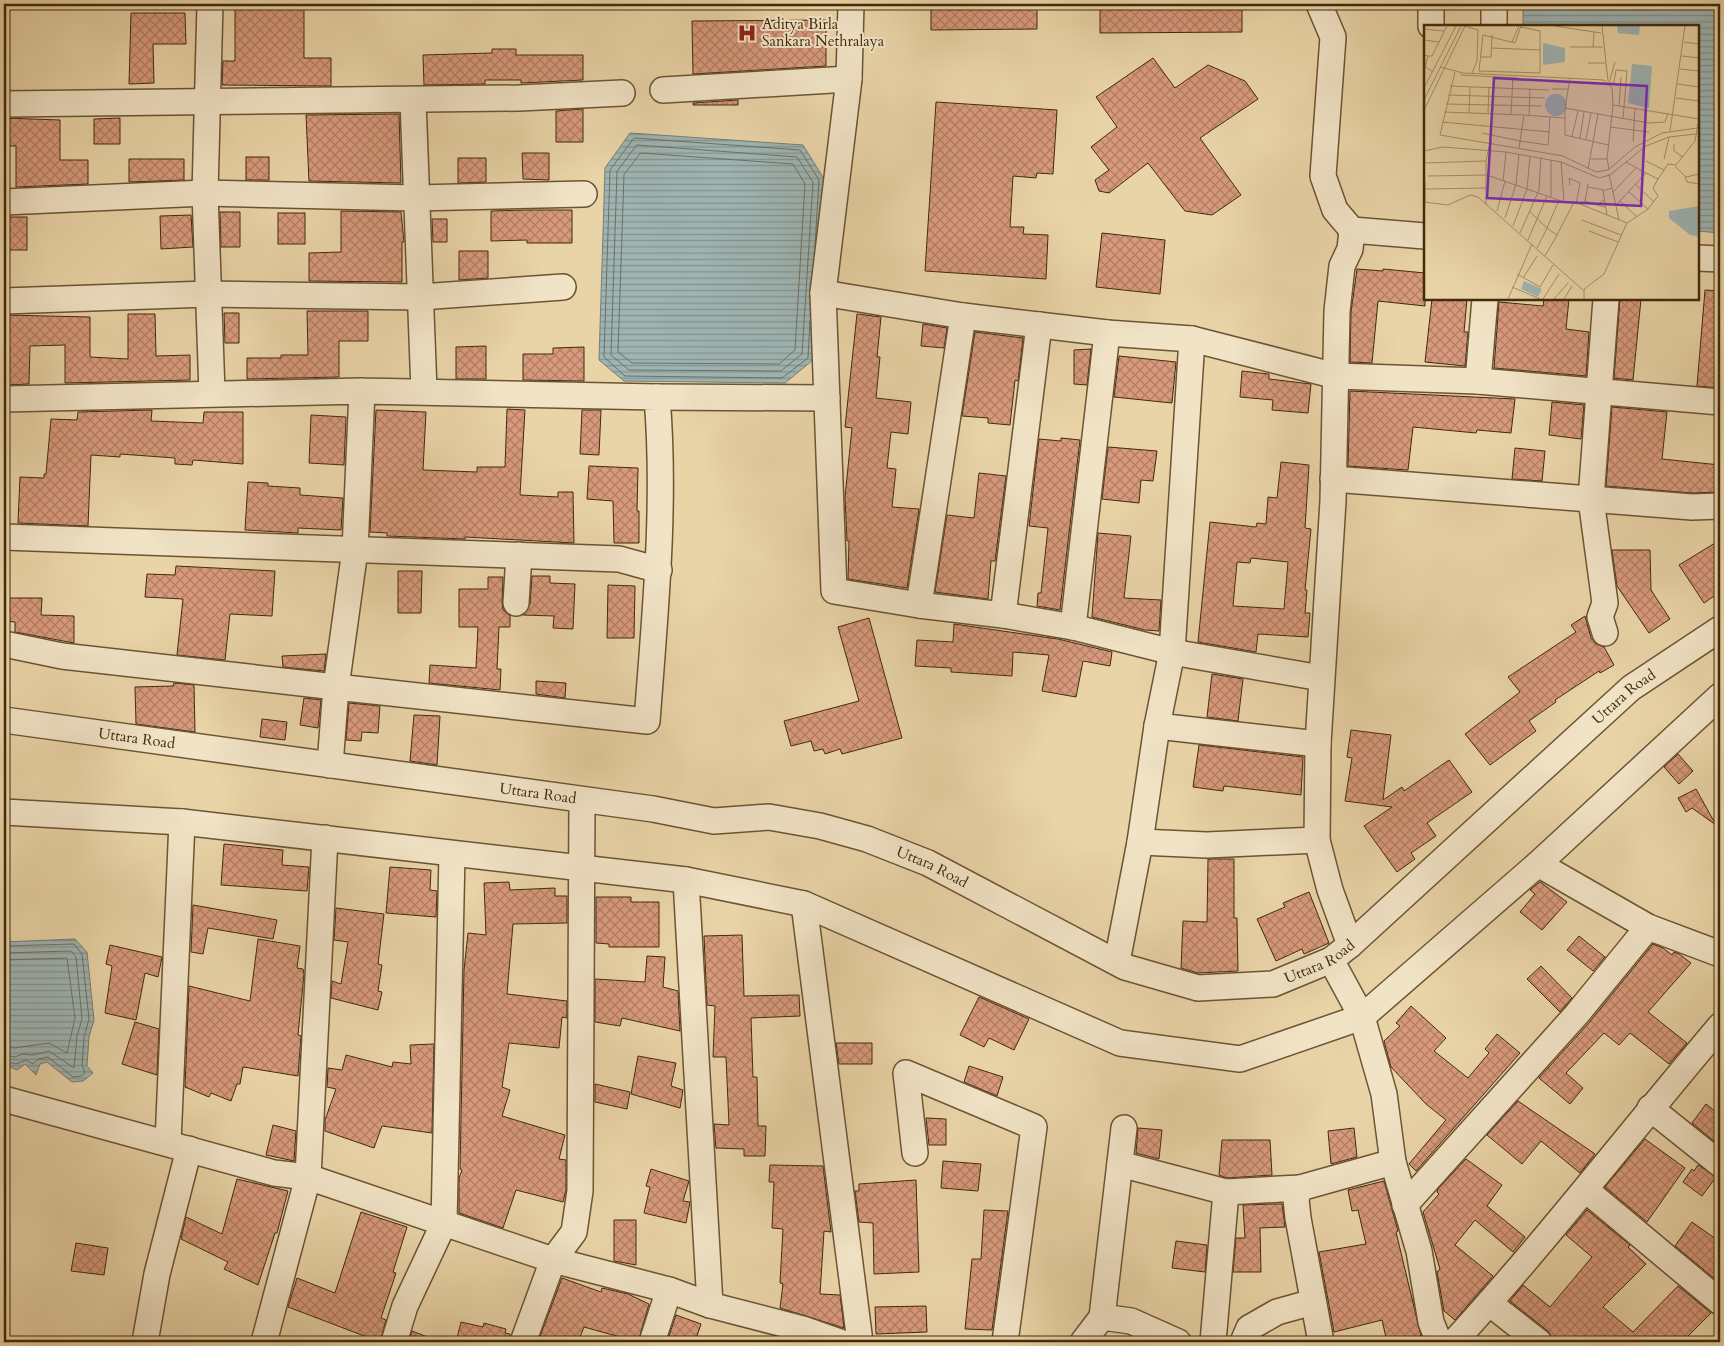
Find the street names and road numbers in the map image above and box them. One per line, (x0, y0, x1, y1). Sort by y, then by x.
street label: Uttara Road (1588, 664, 1659, 729)
street label: Uttara Road (97, 723, 176, 753)
street label: Uttara Road (498, 778, 578, 808)
street label: Uttara Road (894, 842, 972, 892)
street label: Uttara Road (1281, 935, 1359, 988)

